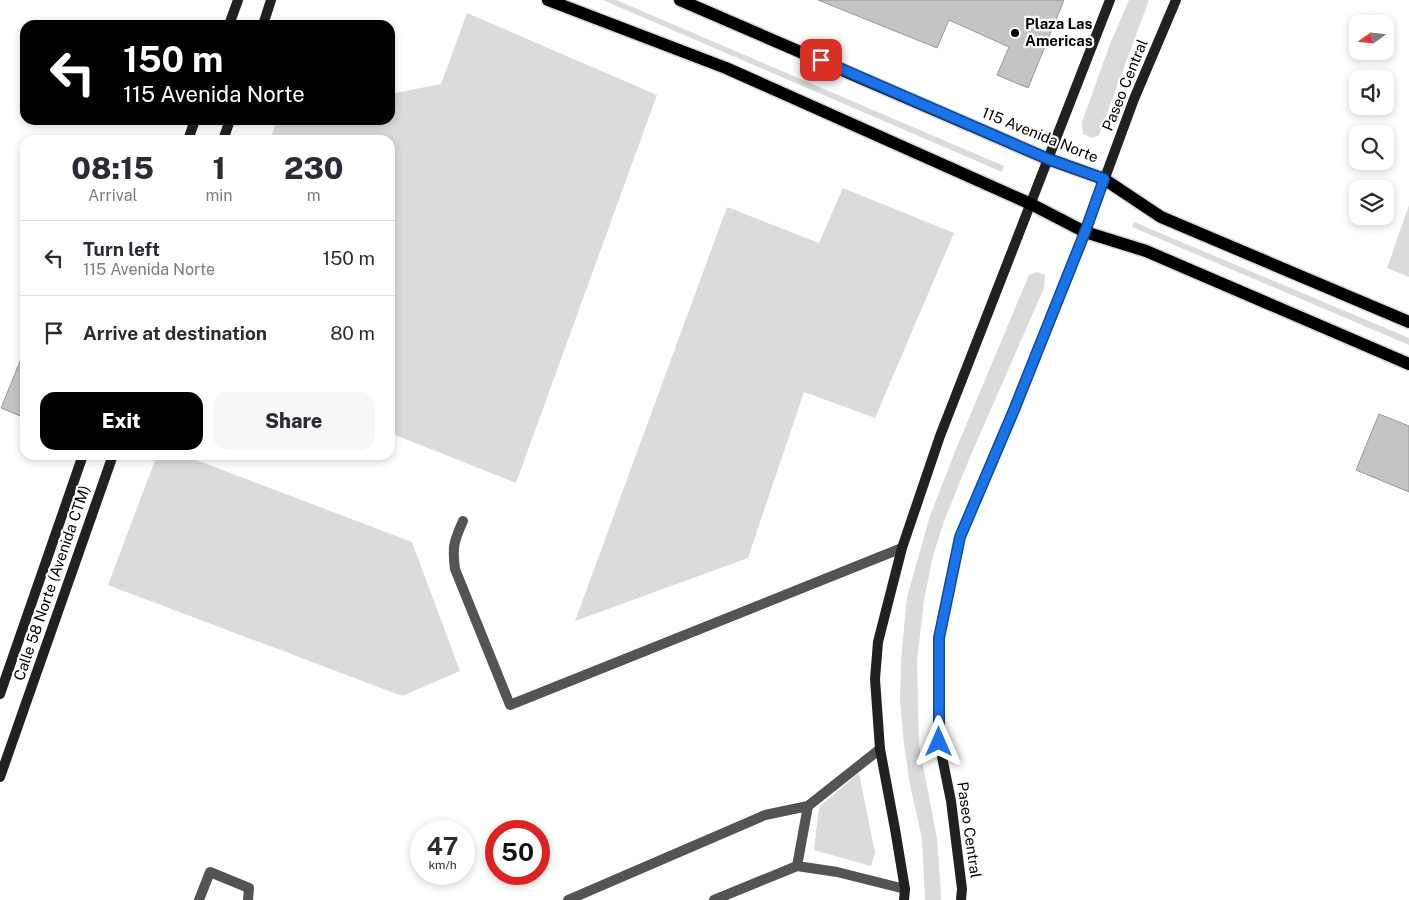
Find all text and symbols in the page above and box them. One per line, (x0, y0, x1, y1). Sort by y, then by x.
place label: Plaza Las Americas (1025, 15, 1093, 49)
north arrow (1349, 15, 1394, 60)
map controls (1349, 15, 1394, 225)
marker: Plaza Las Americas (1009, 27, 1021, 39)
street label: Paseo Central (1098, 37, 1151, 133)
text: 150 m (123, 39, 223, 80)
pin (800, 39, 842, 81)
icon: left (40, 40, 105, 105)
icon: arrive (807, 46, 835, 74)
button: sound (1349, 70, 1394, 115)
text: 115 Avenida Norte (123, 81, 305, 107)
street label: 115 Avenida Norte (980, 103, 1101, 166)
button: search (1349, 125, 1394, 170)
text: 08:15 (71, 150, 154, 186)
text: 1 (212, 150, 226, 186)
text: 230 (284, 150, 344, 186)
button: layers (1349, 180, 1394, 225)
text: Arrival (88, 186, 137, 205)
text: min (205, 186, 233, 205)
text: m (307, 186, 321, 205)
text: Turn left (83, 238, 160, 260)
icon: left (40, 244, 68, 272)
text: 150 m (322, 247, 375, 269)
text: 115 Avenida Norte (83, 260, 215, 279)
icon: arrive (40, 319, 68, 347)
text: Arrive at destination (83, 322, 267, 344)
text: 80 m (330, 322, 375, 344)
button: Exit (40, 392, 203, 450)
button: Share (213, 392, 375, 450)
street label: Calle 58 Norte (Avenida CTM) (10, 483, 93, 683)
position arrow (912, 715, 964, 767)
street label: Paseo Central (954, 781, 985, 879)
speed limit sign: 50 (485, 820, 550, 885)
text: 47 (426, 831, 459, 861)
text: km/h (428, 858, 457, 872)

